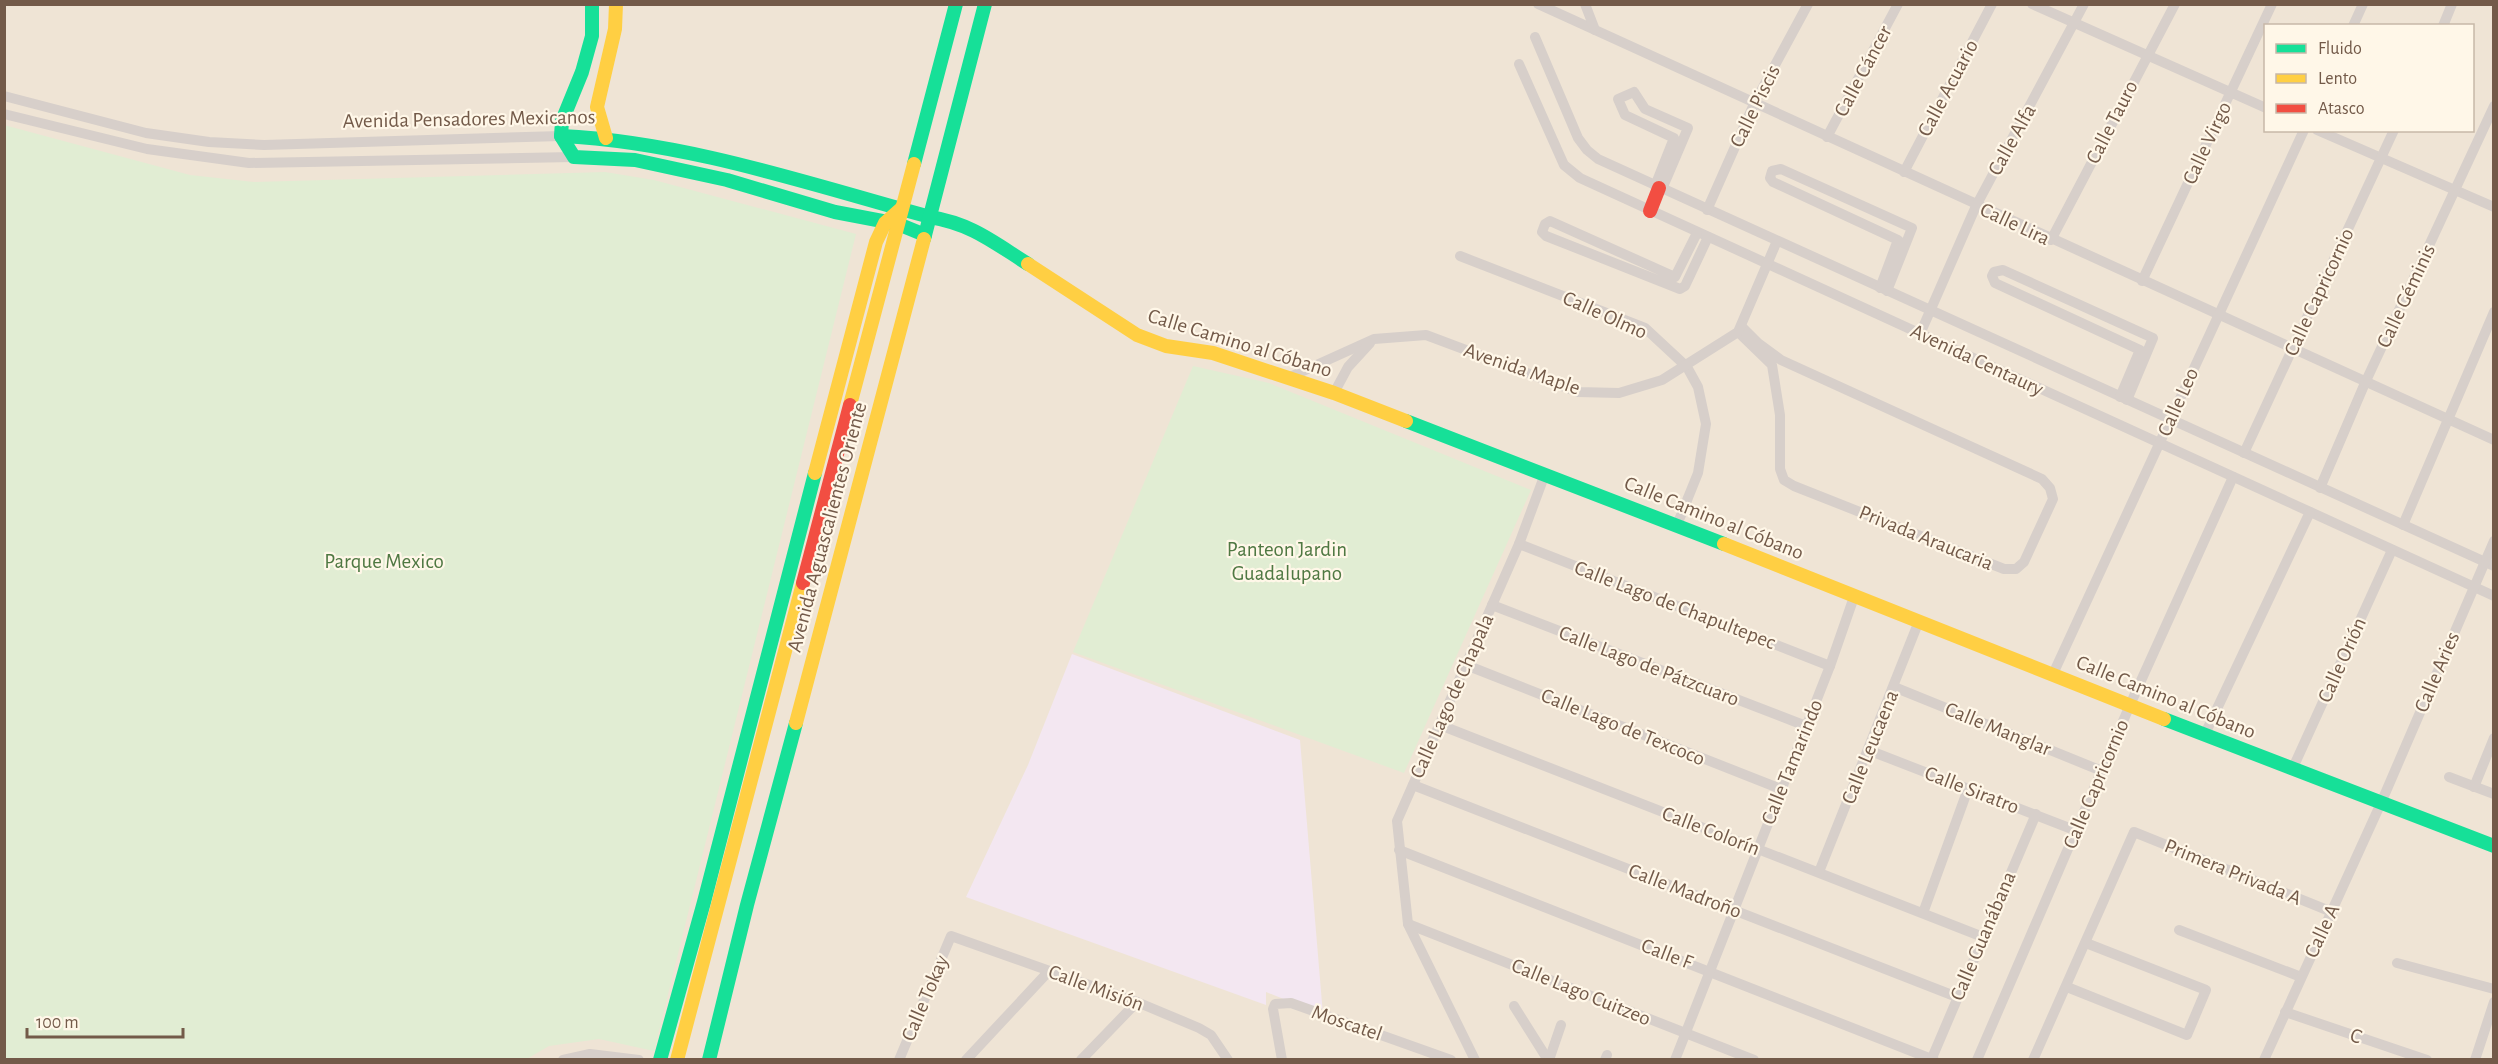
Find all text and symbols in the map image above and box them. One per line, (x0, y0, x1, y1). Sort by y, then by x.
street label: Calle Cáncer (1830, 22, 1896, 120)
legend (2264, 24, 2474, 132)
street label: Calle Acuario (1914, 36, 1982, 140)
text: Fluido (2318, 40, 2362, 58)
street label: Calle Piscis (1726, 61, 1784, 151)
text: Lento (2318, 70, 2357, 88)
street label: Calle Tauro (2082, 77, 2142, 167)
street label: Calle Virgo (2179, 99, 2235, 187)
text: Atasco (2318, 100, 2365, 118)
street label: Calle Alfa (1984, 101, 2040, 179)
street label: Avenida Pensadores Mexicanos (342, 106, 596, 132)
street label: Calle Lira (1977, 199, 2053, 249)
street label: Calle Capricornio (2280, 225, 2358, 359)
street label: Calle Géminis (2373, 241, 2439, 351)
street label: Calle Olmo (1560, 287, 1650, 343)
street label: Calle Camino al Cóbano (1145, 305, 1335, 381)
street label: Avenida Centaury (1907, 320, 2047, 400)
street label: Avenida Maple (1461, 339, 1583, 399)
street label: Calle Leo (2154, 365, 2202, 439)
street label: Avenida Aguascalientes Oriente (783, 400, 871, 654)
street label: Calle Camino al Cóbano (1621, 472, 1807, 564)
street label: Privada Araucaria (1856, 502, 1996, 575)
park label: Panteon Jardin Guadalupano (1227, 539, 1347, 584)
park label: Parque Mexico (324, 551, 444, 572)
street label: Calle Lago de Chapultepec (1572, 557, 1778, 653)
street label: Calle Lago de Chapala (1406, 610, 1498, 781)
street label: Calle Orión (2314, 614, 2370, 706)
street label: Calle Lago de Pátzcuaro (1556, 622, 1742, 710)
street label: Calle Aries (2411, 629, 2463, 715)
street label: Calle Camino al Cóbano (2073, 651, 2259, 743)
street label: Calle Lago de Texcoco (1538, 685, 1708, 769)
street label: Calle Leucaena (1838, 687, 1902, 807)
street label: Calle Tamarindo (1757, 697, 1827, 827)
street label: Calle Manglar (1942, 698, 2054, 760)
street label: Calle Capricornio (2059, 716, 2133, 852)
street label: Calle Siratro (1922, 762, 2022, 818)
street label: Calle Colorín (1659, 803, 1763, 859)
street label: Primera Privada A (2162, 835, 2304, 909)
street label: Calle Madroño (1626, 860, 1744, 922)
street label: Calle Guanábana (1946, 868, 2020, 1004)
street label: Calle A (2301, 901, 2343, 961)
street label: Calle F (1638, 935, 1696, 974)
street label: Calle Tokay (898, 952, 952, 1044)
street label: Calle Lago Cuitzeo (1508, 955, 1654, 1029)
street label: Calle Misión (1046, 961, 1146, 1015)
scale bar (27, 1001, 183, 1039)
street label: Moscatel (1309, 1001, 1385, 1045)
text: 100 m (36, 1014, 79, 1032)
street label: C (2348, 1024, 2365, 1048)

